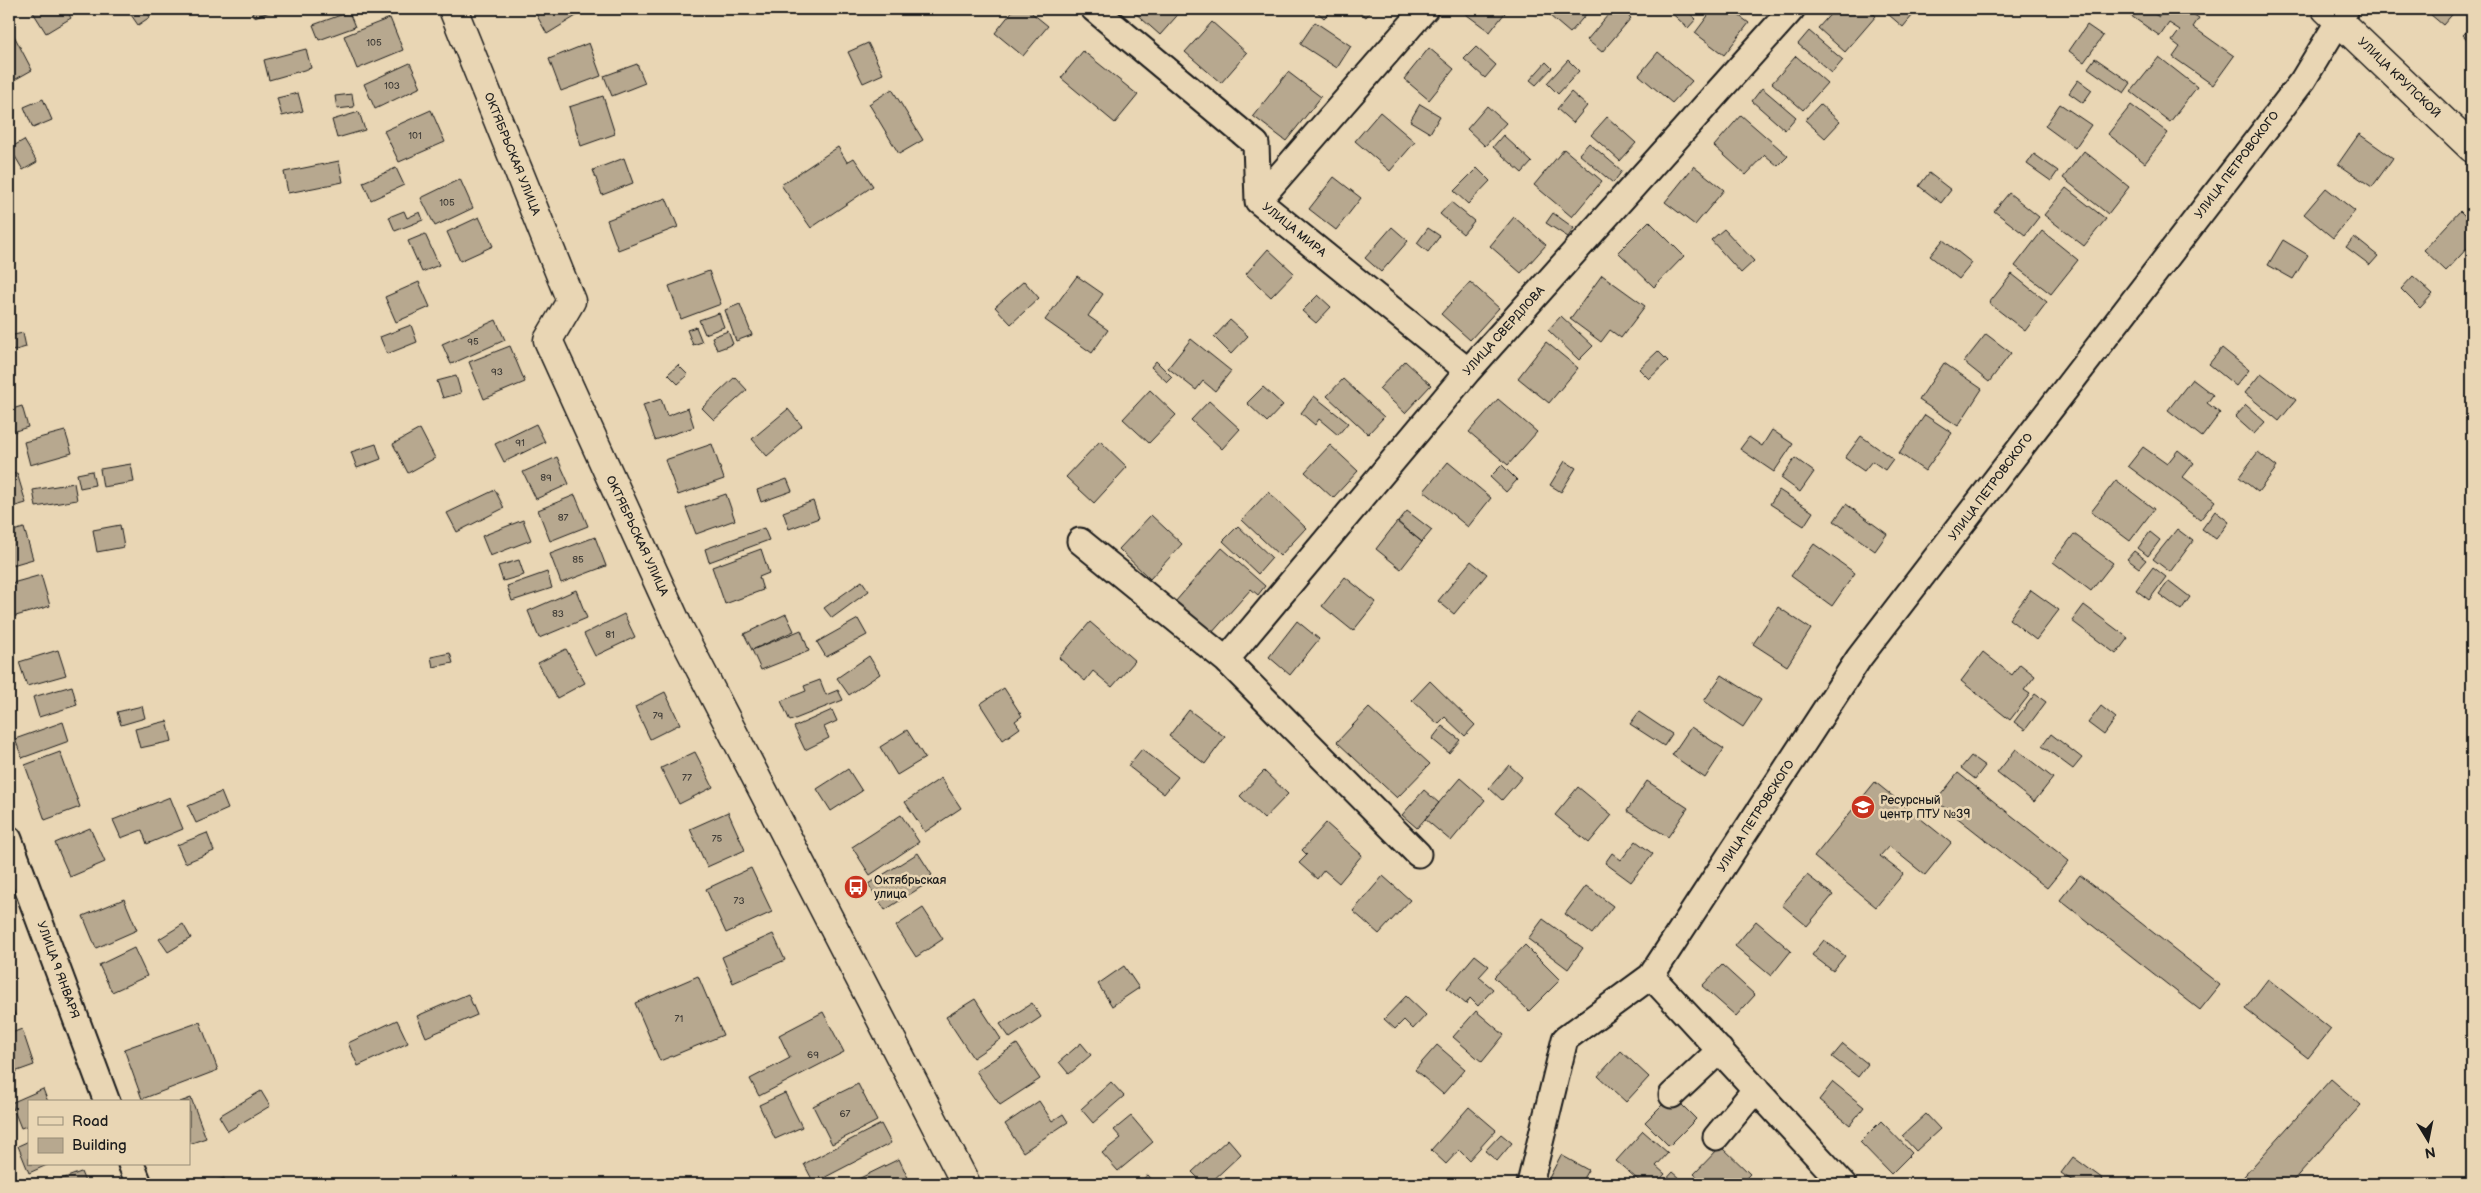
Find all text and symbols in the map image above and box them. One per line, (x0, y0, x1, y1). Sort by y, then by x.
street label: УЛИЦА КРУПСКОЙ (2354, 35, 2444, 121)
house number: 105 (366, 37, 382, 49)
house number: 103 (384, 80, 400, 92)
street label: ОКТЯБРЬСКАЯ УЛИЦА (480, 90, 544, 218)
street label: УЛИЦА ПЕТРОВСКОГО (2192, 108, 2282, 222)
house number: 101 (408, 130, 422, 142)
house number: 105 (439, 197, 455, 209)
street label: УЛИЦА МИРА (1259, 200, 1330, 261)
street label: УЛИЦА СВЕРДЛОВА (1460, 283, 1548, 379)
house number: 95 (467, 336, 479, 348)
house number: 93 (491, 366, 503, 378)
street label: УЛИЦА ПЕТРОВСКОГО (1946, 430, 2036, 544)
house number: 91 (515, 437, 525, 449)
house number: 89 (540, 472, 552, 484)
street label: ОКТЯБРЬСКАЯ УЛИЦА (602, 473, 672, 599)
house number: 87 (558, 512, 568, 524)
house number: 85 (572, 554, 584, 566)
house number: 83 (552, 608, 564, 620)
house number: 81 (605, 629, 615, 641)
house number: 79 (653, 710, 664, 722)
street label: УЛИЦА ПЕТРОВСКОГО (1714, 757, 1798, 875)
house number: 77 (682, 772, 692, 784)
place label: Ресурсный центр ПТУ №39 (1880, 793, 1970, 822)
school or university icon: Ресурсный центр ПТУ №39 (1850, 794, 1876, 820)
house number: 75 (712, 833, 723, 845)
place label: Октябрьская улица (874, 873, 947, 902)
bus stop icon: Октябрьская улица (843, 874, 869, 900)
house number: 73 (733, 895, 745, 907)
street label: УЛИЦА 9 ЯНВАРЯ (33, 919, 83, 1021)
house number: 71 (675, 1013, 684, 1025)
house number: 69 (807, 1049, 819, 1061)
legend (28, 1100, 190, 1166)
house number: 67 (839, 1108, 851, 1120)
text: Road (72, 1112, 108, 1131)
north arrow (2404, 1116, 2454, 1166)
text: Building (72, 1136, 127, 1155)
text: N (2424, 1143, 2437, 1162)

